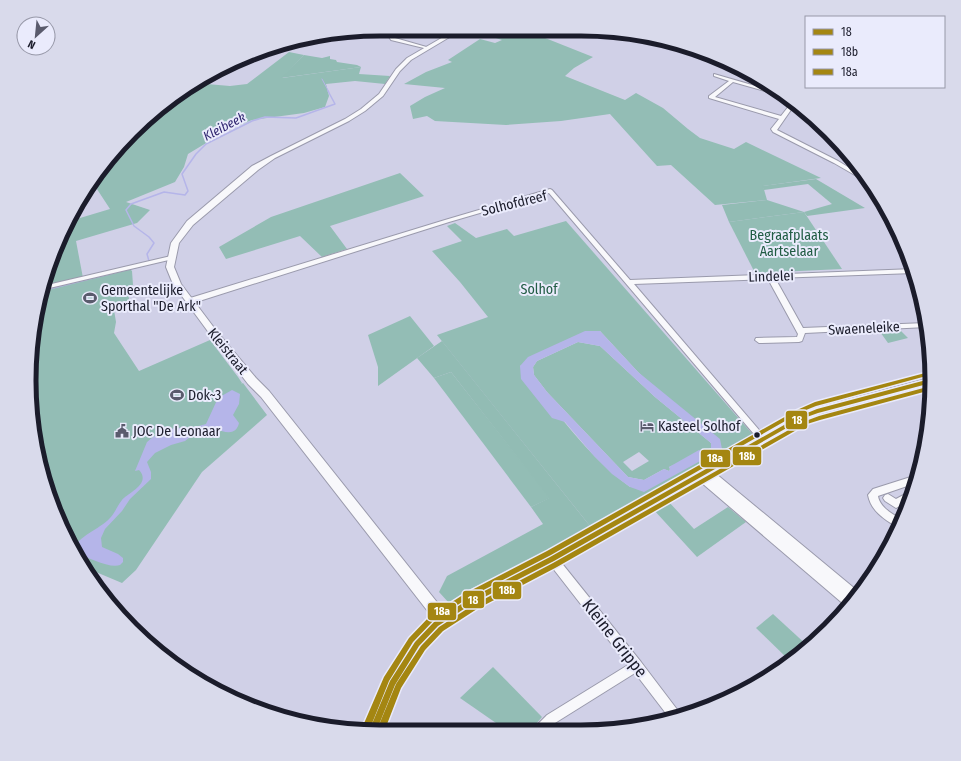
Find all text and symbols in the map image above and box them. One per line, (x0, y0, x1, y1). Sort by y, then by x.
north arrow (16, 16, 56, 56)
legend (805, 16, 945, 88)
text: 18 (841, 25, 852, 39)
text: N (26, 37, 38, 52)
text: 18b (841, 45, 858, 59)
text: 18a (841, 65, 858, 79)
water label: Kleibeek (201, 109, 248, 144)
street label: Solhofdreef (480, 187, 550, 220)
park label: Begraafplaats Aartselaar (750, 227, 828, 260)
street label: Lindelei (748, 267, 794, 286)
park label: Solhof (520, 281, 559, 298)
place label: Gemeentelijke Sporthal "De Ark" (101, 282, 201, 315)
sports icon: Gemeentelijke Sporthal "De Ark" (82, 290, 98, 306)
street label: Swaeneleike (828, 318, 900, 339)
street label: Kleistraat (204, 325, 252, 378)
sports icon: Dok~3 (169, 387, 185, 403)
place label: Dok~3 (188, 387, 221, 404)
line badge: 18 (785, 410, 808, 430)
text: 18 (792, 414, 802, 427)
hotel icon: Kasteel Solhof (639, 418, 655, 434)
place label: Kasteel Solhof (658, 418, 742, 435)
public building icon: JOC De Leonaar (114, 423, 130, 439)
place label: JOC De Leonaar (133, 423, 221, 440)
unlabelled marker (752, 430, 762, 440)
line badge: 18b (732, 446, 762, 466)
line badge: 18a (700, 449, 731, 468)
text: 18b (739, 450, 755, 463)
text: 18a (707, 452, 723, 465)
line badge: 18b (492, 581, 522, 600)
text: 18b (499, 584, 515, 597)
line badge: 18 (462, 590, 485, 609)
text: 18 (468, 594, 478, 607)
street label: Kleine Grippe (577, 595, 652, 682)
line badge: 18a (427, 602, 457, 621)
text: 18a (434, 605, 450, 618)

